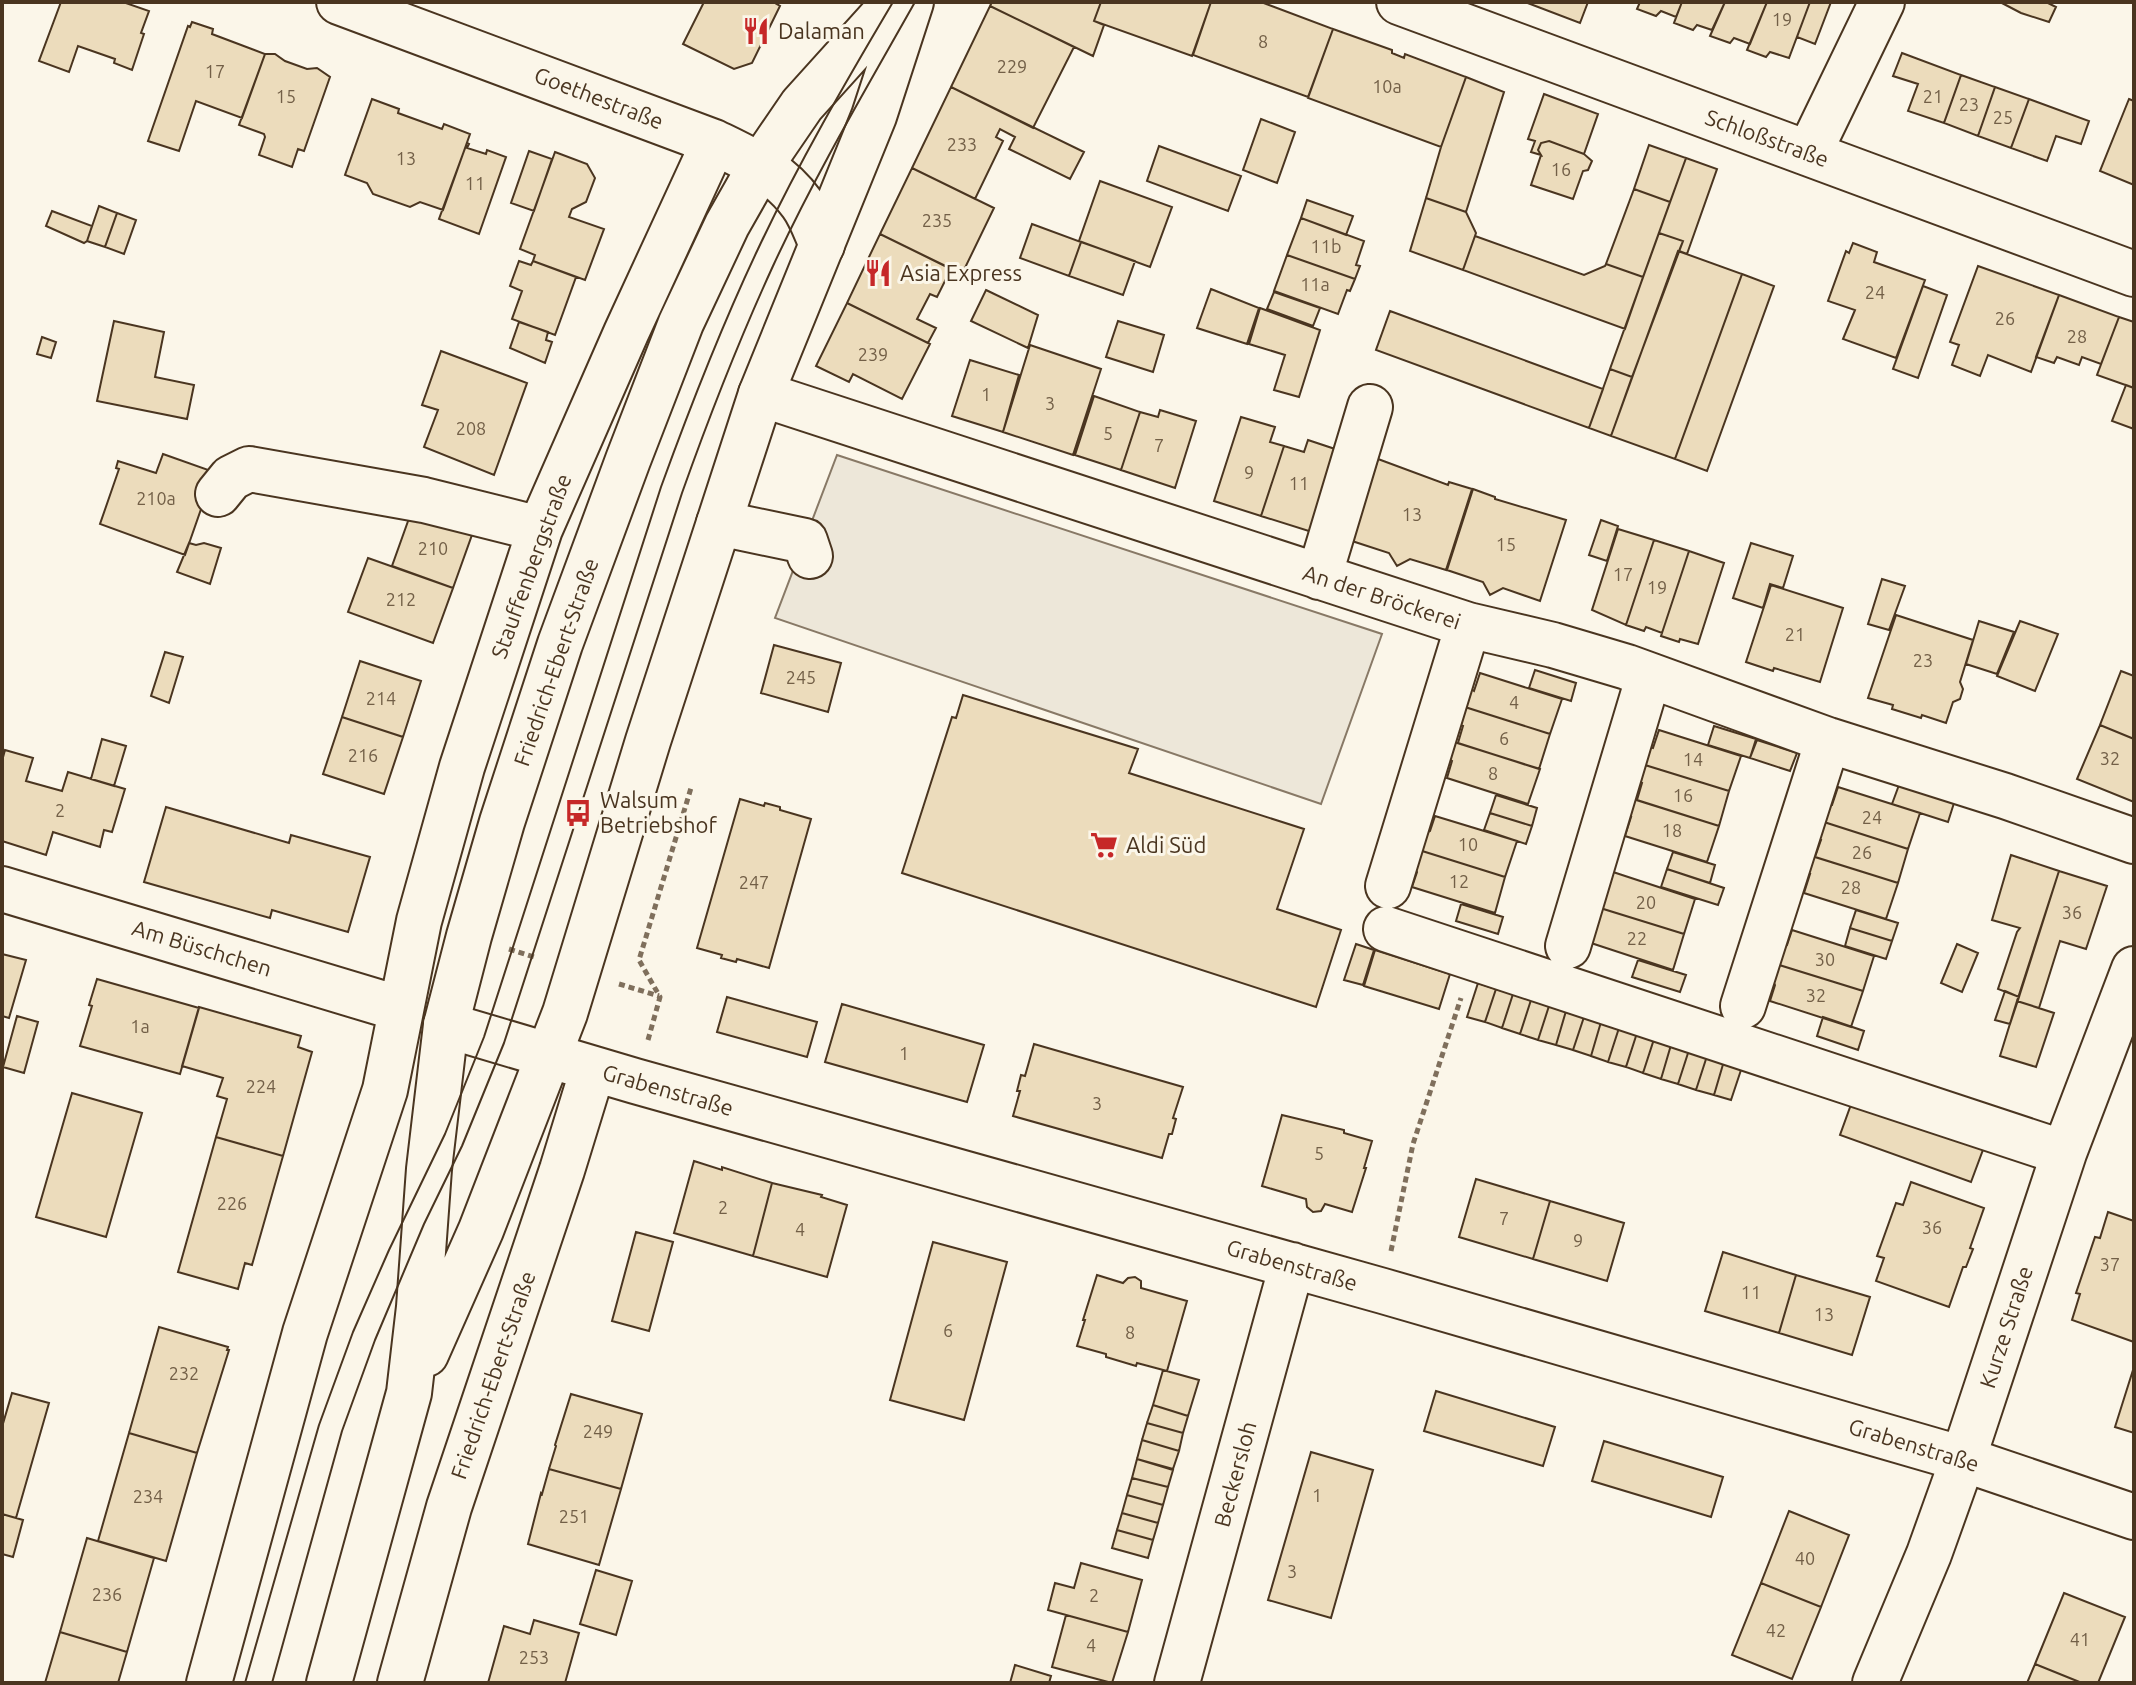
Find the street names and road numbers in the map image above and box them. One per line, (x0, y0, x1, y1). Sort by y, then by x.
street label: Goethestraße (531, 61, 667, 134)
street label: Schloßstraße (1702, 104, 1832, 171)
street label: Stauffenbergstraße (485, 470, 576, 662)
street label: Friedrich-Ebert-Straße (508, 555, 603, 769)
street label: An der Bröckerei (1300, 559, 1464, 634)
street label: Am Büschchen (129, 914, 275, 981)
street label: Grabenstraße (600, 1059, 736, 1120)
street label: Grabenstraße (1224, 1234, 1360, 1295)
street label: Kurze Straße (1974, 1263, 2037, 1391)
street label: Friedrich-Ebert-Straße (445, 1268, 540, 1482)
street label: Grabenstraße (1846, 1413, 1982, 1476)
street label: Beckersloh (1208, 1418, 1261, 1529)

